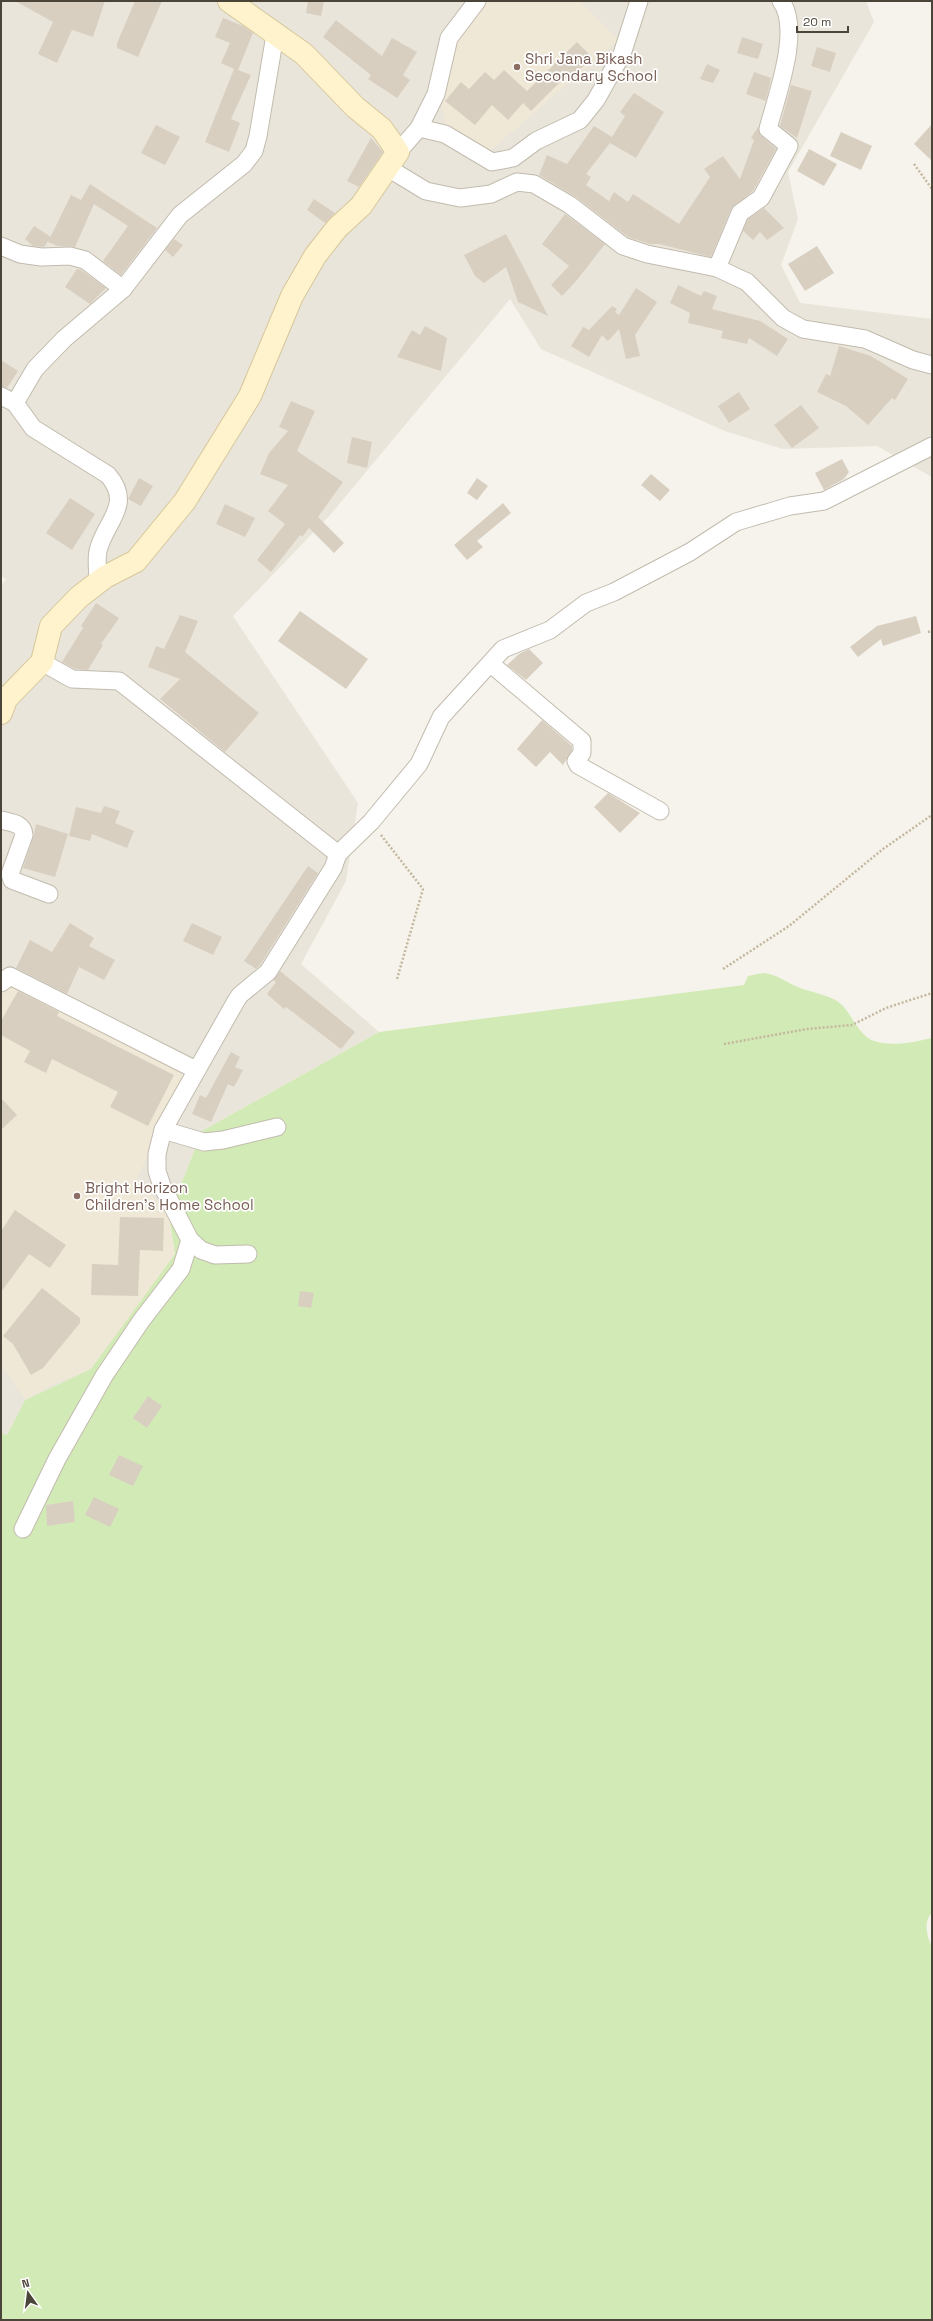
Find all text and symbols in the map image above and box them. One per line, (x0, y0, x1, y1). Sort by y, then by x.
scale bar (797, 8, 848, 34)
text: 20 m (803, 14, 831, 30)
place label: Shri Jana Bikash Secondary School (525, 49, 657, 85)
marker: Shri Jana Bikash Secondary School (512, 62, 522, 72)
place label: Bright Horizon Children's Home School (85, 1178, 254, 1214)
marker: Bright Horizon Children's Home School (72, 1191, 82, 1201)
north arrow (8, 2273, 48, 2313)
text: N (20, 2276, 31, 2291)

